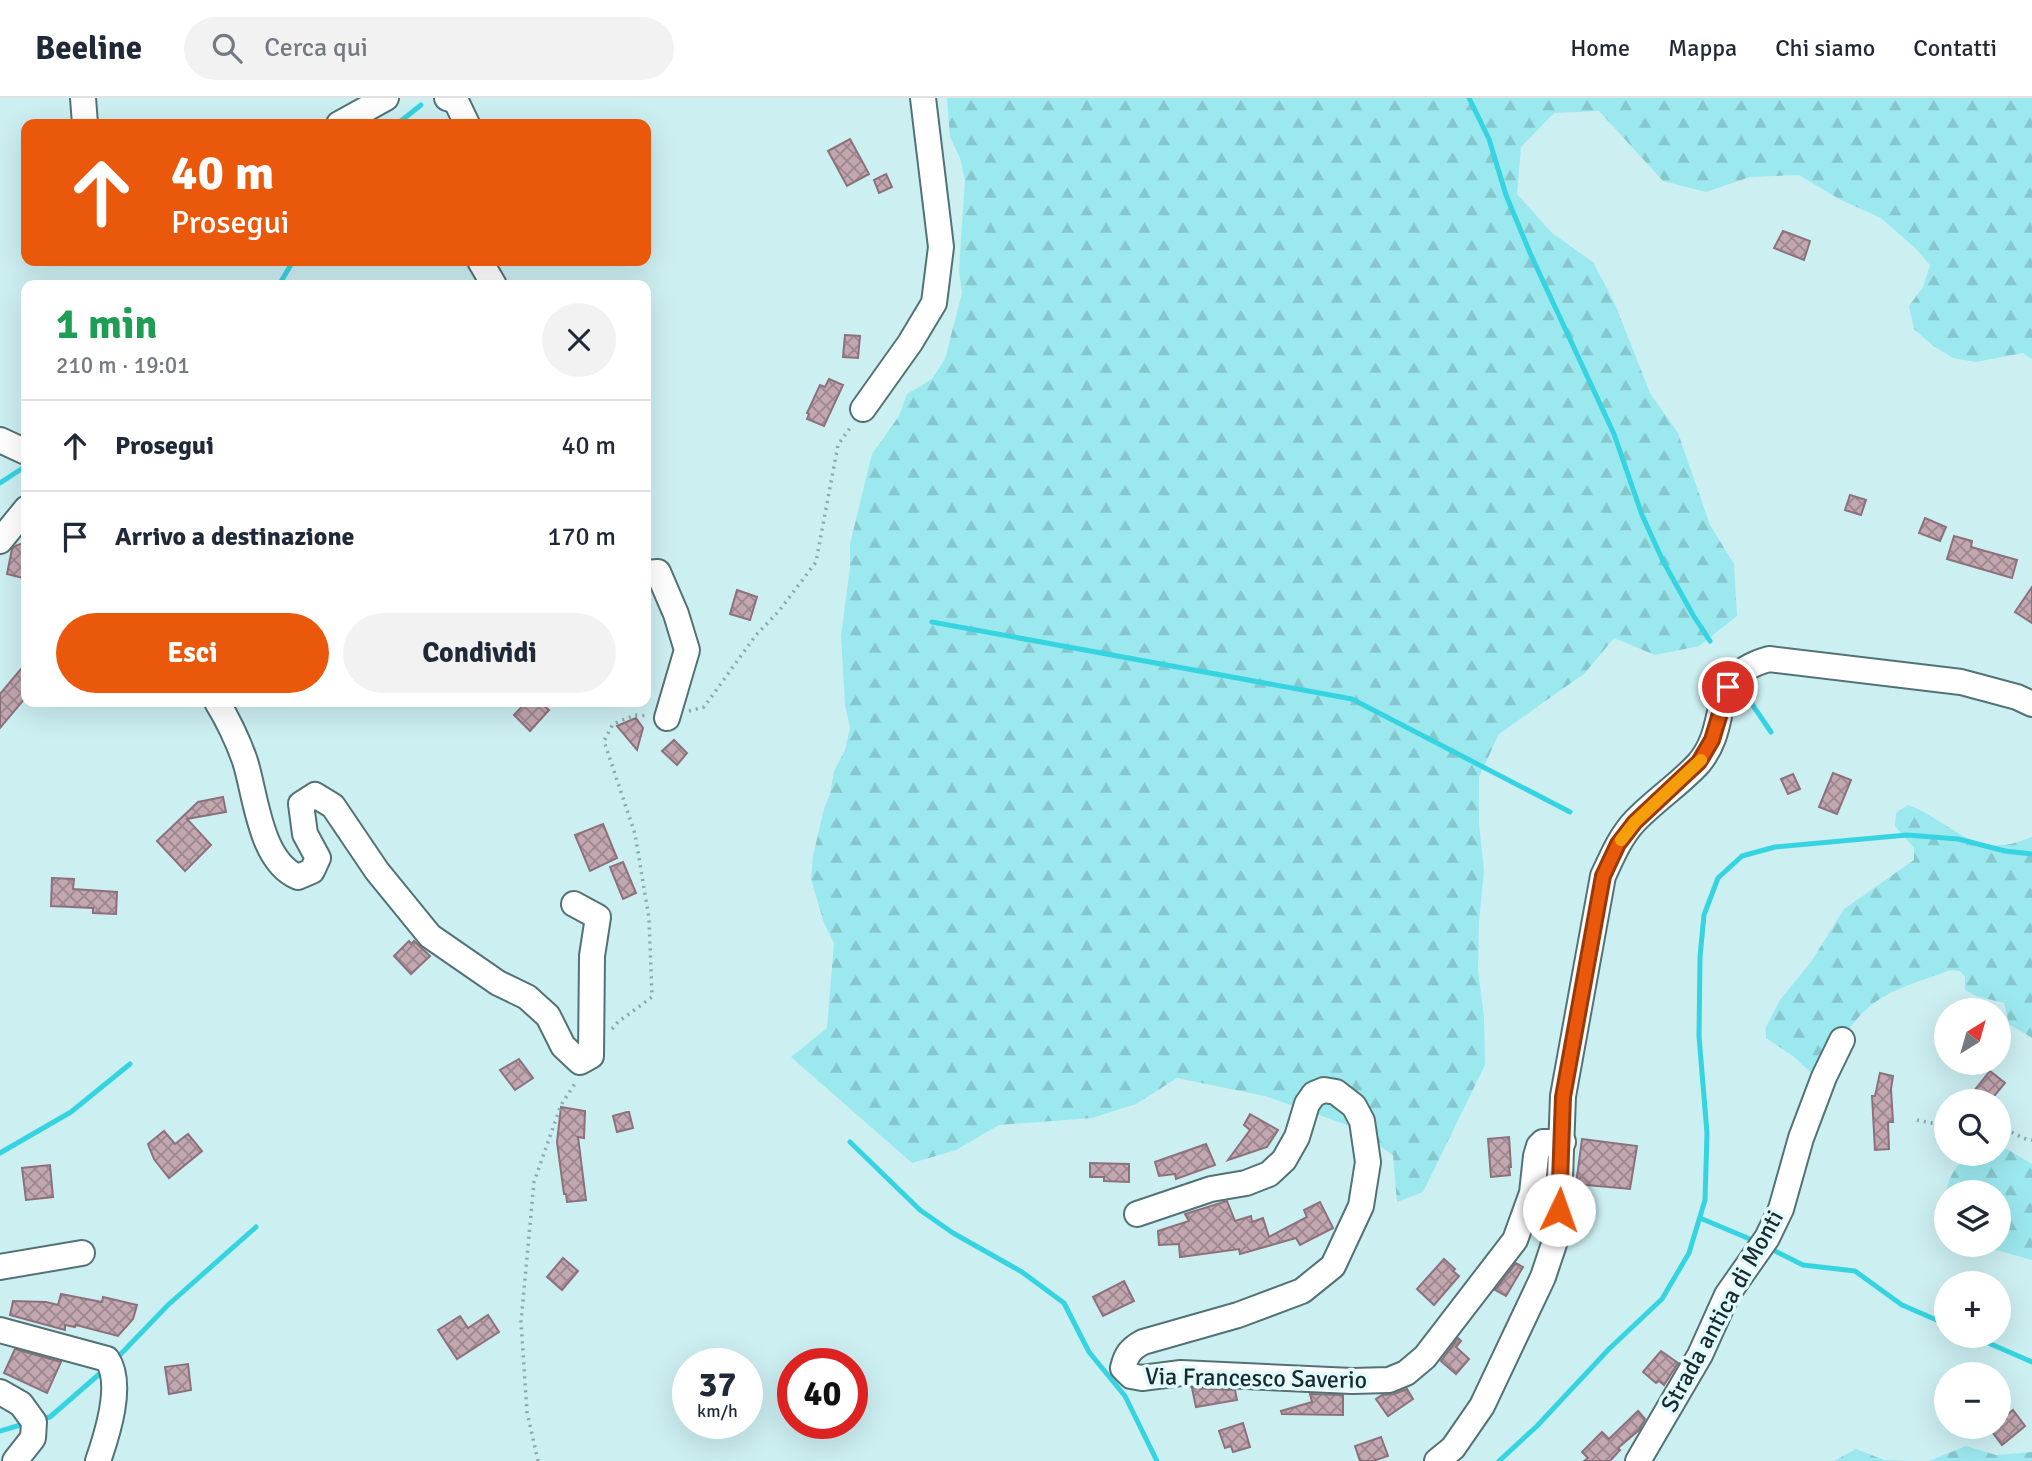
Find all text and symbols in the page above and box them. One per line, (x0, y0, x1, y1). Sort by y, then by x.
search box (184, 17, 674, 80)
text: Beeline (35, 28, 142, 69)
icon: search (208, 29, 246, 67)
text: Cerca qui (264, 32, 368, 64)
text: Home (1570, 33, 1630, 63)
text: Mappa (1668, 33, 1737, 63)
text: Chi siamo (1775, 33, 1875, 63)
text: Contatti (1913, 33, 1997, 63)
text: 40 m (171, 143, 274, 203)
icon: ahead (56, 147, 147, 238)
text: Prosegui (171, 203, 289, 242)
text: 1 min (56, 299, 157, 350)
button: close (542, 303, 616, 377)
text: 210 m · 19:01 (56, 351, 190, 380)
icon: ahead (56, 427, 94, 465)
text: Prosegui (115, 430, 214, 462)
text: 40 m (561, 430, 616, 462)
icon: arrive (56, 518, 94, 556)
text: Arrivo a destinazione (115, 521, 355, 553)
text: 170 m (547, 521, 616, 553)
button: Esci (56, 613, 329, 693)
button: Condividi (343, 613, 616, 693)
pin (1698, 657, 1758, 717)
icon: arrive (1709, 668, 1747, 706)
north arrow (1934, 998, 2011, 1074)
map controls (1934, 998, 2011, 1439)
button: search (1934, 1089, 2011, 1166)
position arrow (1522, 1173, 1596, 1247)
button: layers (1934, 1180, 2011, 1257)
street label: Strada antica di Monti (1654, 1205, 1790, 1417)
button: + (1934, 1271, 2011, 1348)
speed limit sign: 40 (777, 1348, 868, 1439)
street label: Via Francesco Saverio (1145, 1361, 1367, 1395)
button: − (1934, 1362, 2011, 1439)
text: 37 (699, 1363, 736, 1406)
text: km/h (697, 1400, 738, 1422)

